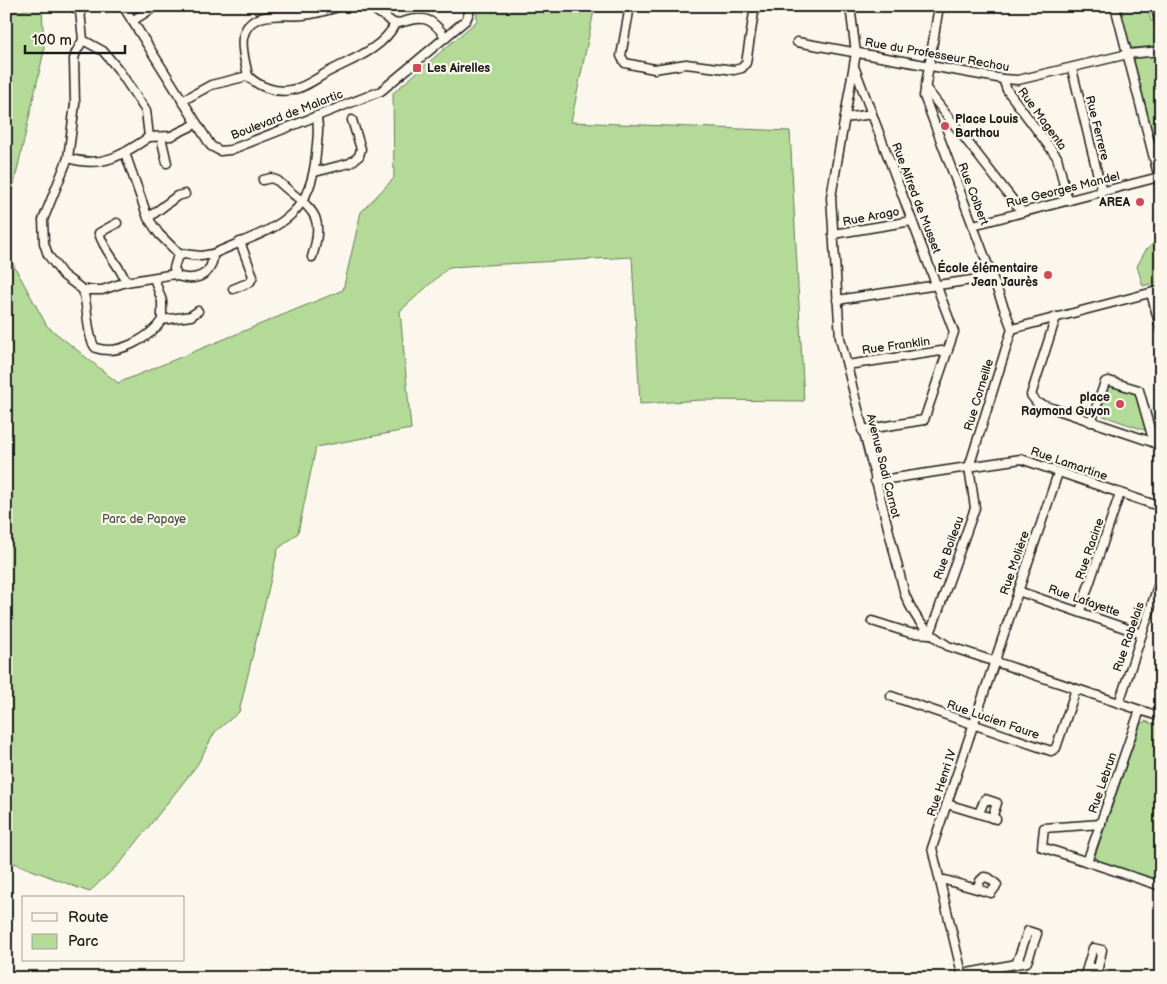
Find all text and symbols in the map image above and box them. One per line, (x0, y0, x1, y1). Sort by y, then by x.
scale bar (25, 22, 125, 54)
text: 100 m (32, 31, 72, 50)
street label: Rue du Professeur Rechou (864, 35, 1010, 75)
place label: Les Airelles (427, 61, 490, 76)
marker: Les Airelles (411, 62, 423, 74)
street label: Rue Magenta (1014, 85, 1070, 153)
street label: Boulevard de Malartic (229, 87, 345, 143)
street label: Rue Ferrere (1082, 94, 1112, 162)
place label: Place Louis Barthou (955, 112, 1018, 141)
marker: Place Louis Barthou (939, 120, 951, 132)
street label: Rue Alfred de Musset (888, 140, 944, 256)
street label: Rue Colbert (954, 161, 992, 228)
street label: Rue Georges Mandel (1005, 169, 1121, 211)
place label: AREA (1098, 195, 1131, 210)
marker: AREA (1134, 196, 1146, 208)
street label: Rue Arago (841, 204, 901, 230)
place label: École élémentaire Jean Jaurès (937, 259, 1038, 290)
marker: École élémentaire Jean Jaurès (1042, 269, 1054, 281)
street label: Rue Franklin (861, 334, 931, 358)
street label: Rue Corneille (961, 357, 997, 433)
place label: place Raymond Guyon (1021, 390, 1110, 419)
marker: place Raymond Guyon (1114, 398, 1126, 410)
street label: Avenue Sadi Carnot (863, 412, 903, 520)
street label: Rue Lamartine (1029, 444, 1109, 484)
park label: Parc de Papaye (102, 512, 186, 527)
street label: Rue Boileau (931, 514, 967, 582)
street label: Rue Racine (1072, 516, 1108, 582)
street label: Rue Molière (997, 529, 1033, 597)
street label: Rue Lafayette (1046, 582, 1122, 620)
street label: Rue Rabelais (1110, 600, 1148, 674)
street label: Rue Lucien Faure (945, 697, 1041, 743)
street label: Rue Henri IV (924, 747, 960, 818)
street label: Rue Lebrun (1086, 750, 1121, 816)
legend (22, 896, 185, 962)
text: Route (68, 908, 109, 927)
text: Parc (68, 932, 98, 951)

